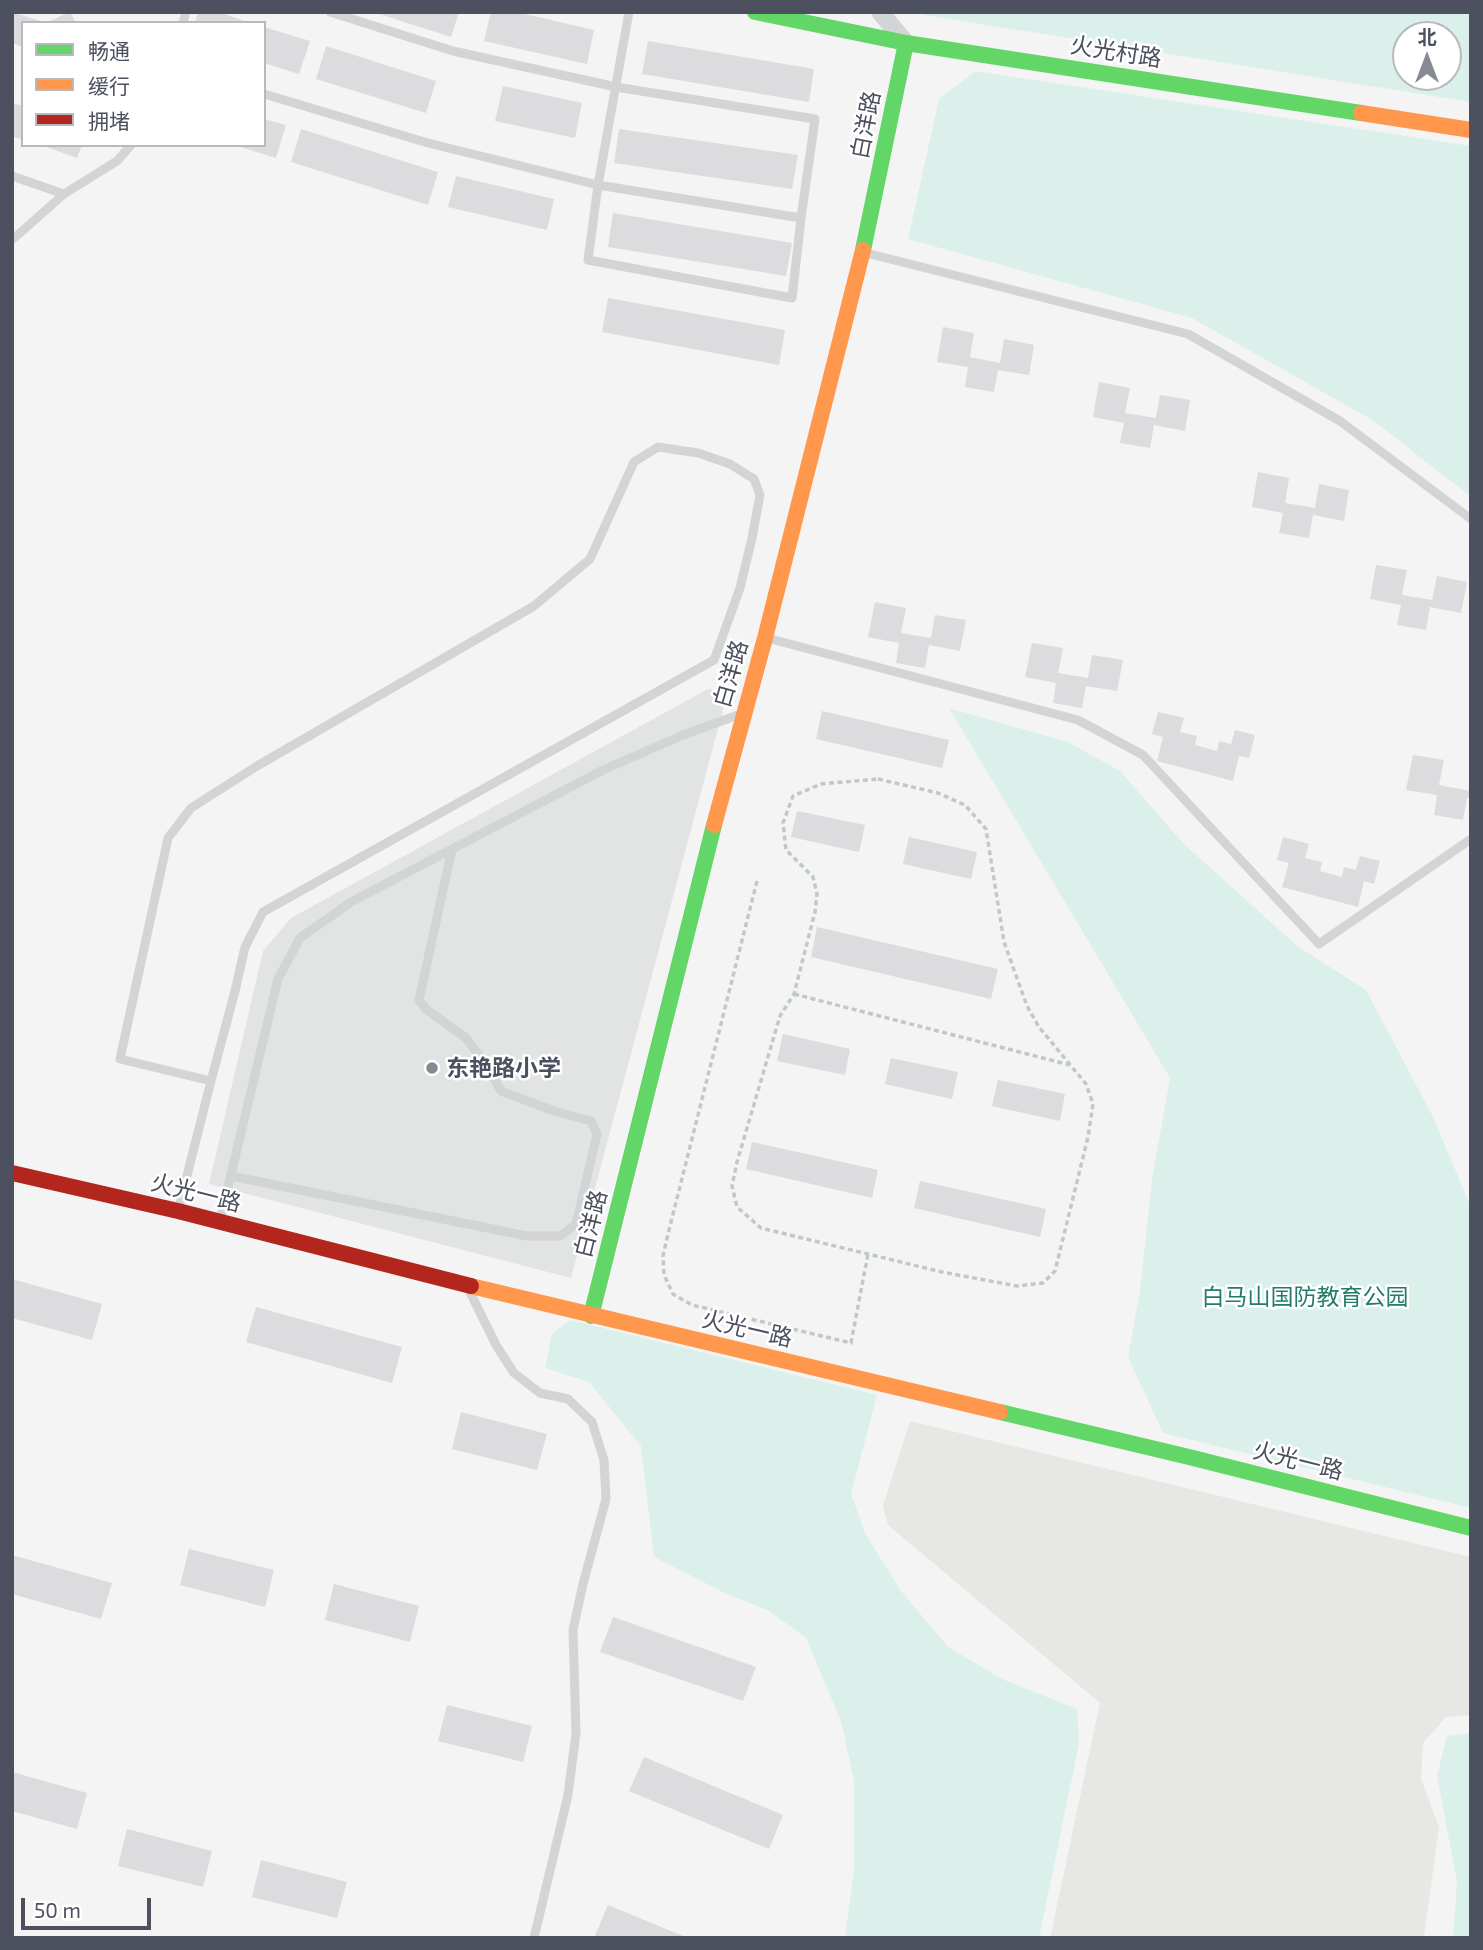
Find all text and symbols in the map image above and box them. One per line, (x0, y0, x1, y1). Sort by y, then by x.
legend (21, 21, 266, 147)
north arrow (1392, 21, 1462, 91)
text: 北 (1417, 25, 1437, 48)
street label: 火光村路 (1068, 31, 1164, 73)
text: 畅通 (88, 38, 130, 63)
text: 缓行 (88, 73, 130, 98)
street label: 白洋路 (846, 89, 886, 161)
text: 拥堵 (88, 108, 130, 133)
street label: 白洋路 (708, 637, 754, 711)
place label: 东艳路小学 (446, 1054, 561, 1082)
marker: 东艳路小学 (424, 1060, 440, 1076)
street label: 火光一路 (148, 1168, 244, 1218)
street label: 白洋路 (569, 1187, 613, 1261)
park label: 白马山国防教育公园 (1202, 1283, 1408, 1311)
street label: 火光一路 (699, 1305, 795, 1353)
street label: 火光一路 (1250, 1436, 1346, 1486)
scale bar (24, 1884, 154, 1928)
text: 50 m (34, 1897, 81, 1922)

